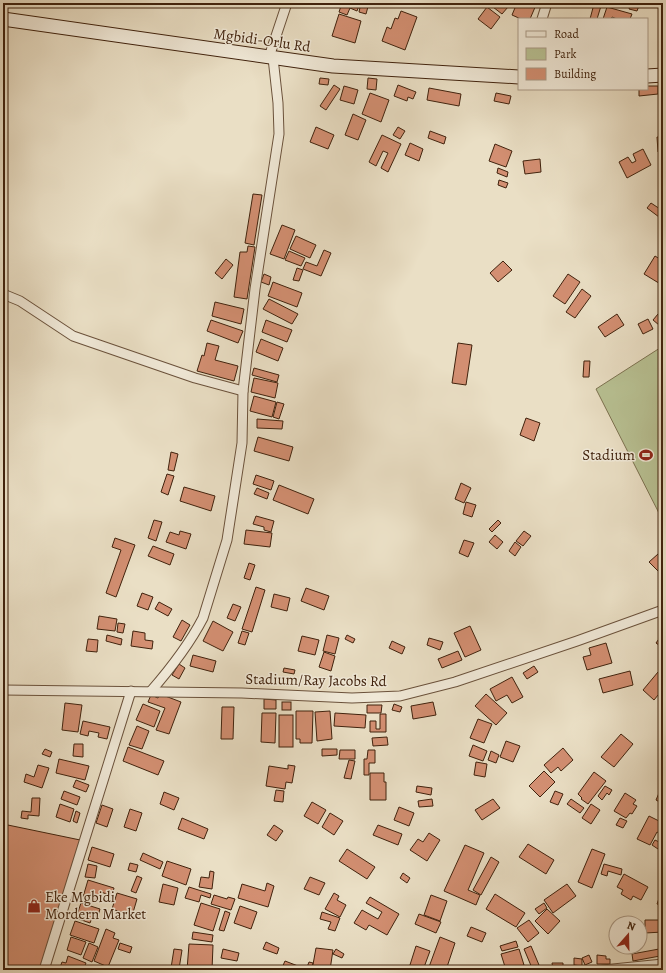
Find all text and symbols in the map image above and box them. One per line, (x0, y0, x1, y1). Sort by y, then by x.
legend (518, 18, 648, 90)
street label: Mgbidi-Orlu Rd (212, 23, 313, 57)
text: Road (554, 26, 580, 42)
text: Park (554, 46, 577, 62)
text: Building (554, 66, 596, 82)
place label: Stadium (582, 445, 636, 465)
sports icon: Stadium (638, 447, 654, 463)
street label: Stadium/Ray Jacobs Rd (245, 669, 388, 691)
place label: Eke Mgbidi Mordern Market (45, 887, 146, 924)
shop icon: Eke Mgbidi Mordern Market (26, 898, 42, 914)
north arrow (608, 915, 648, 955)
text: N (625, 918, 638, 934)

